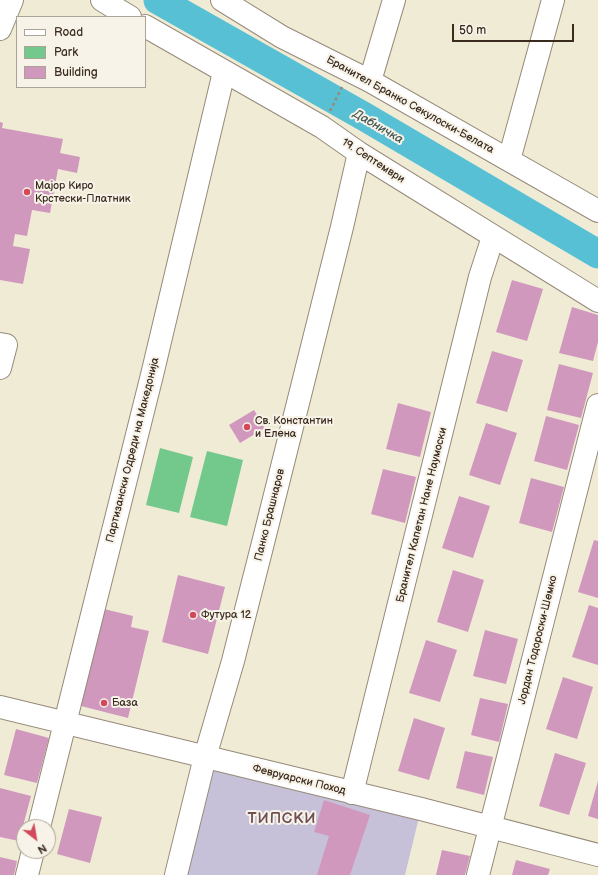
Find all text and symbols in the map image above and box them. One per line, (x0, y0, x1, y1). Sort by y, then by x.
legend (16, 16, 146, 88)
scale bar (454, 16, 576, 42)
text: 50 m (459, 23, 486, 38)
text: Road (54, 25, 83, 40)
text: Park (54, 45, 78, 60)
street label: Бранител Бранко Секулоски-Белата (324, 53, 496, 157)
text: Building (54, 65, 98, 80)
water label: Дабничка (350, 107, 406, 147)
street label: 19. Септември (339, 136, 407, 186)
place label: Мајор Киро Крстески-Платник (35, 179, 131, 205)
marker: Мајор Киро Крстески-Платник (22, 187, 32, 197)
street label: Партизански Одреди на Македонија (104, 356, 162, 544)
place label: Св. Константин и Елена (255, 414, 333, 440)
marker: Св. Константин и Елена (242, 422, 252, 432)
street label: Бранител Капетан Нане Наумоски (394, 426, 450, 604)
street label: Панко Брашнаров (252, 468, 288, 562)
street label: Јордан Тодороски-Шемко (516, 574, 560, 706)
place label: Футура 12 (201, 608, 251, 622)
marker: Футура 12 (188, 610, 198, 620)
place label: База (112, 696, 138, 710)
marker: База (99, 698, 109, 708)
street label: Февруарски Поход (251, 762, 347, 798)
district label: ТИПСКИ (247, 810, 317, 828)
north arrow (16, 819, 56, 859)
text: N (35, 841, 49, 857)

